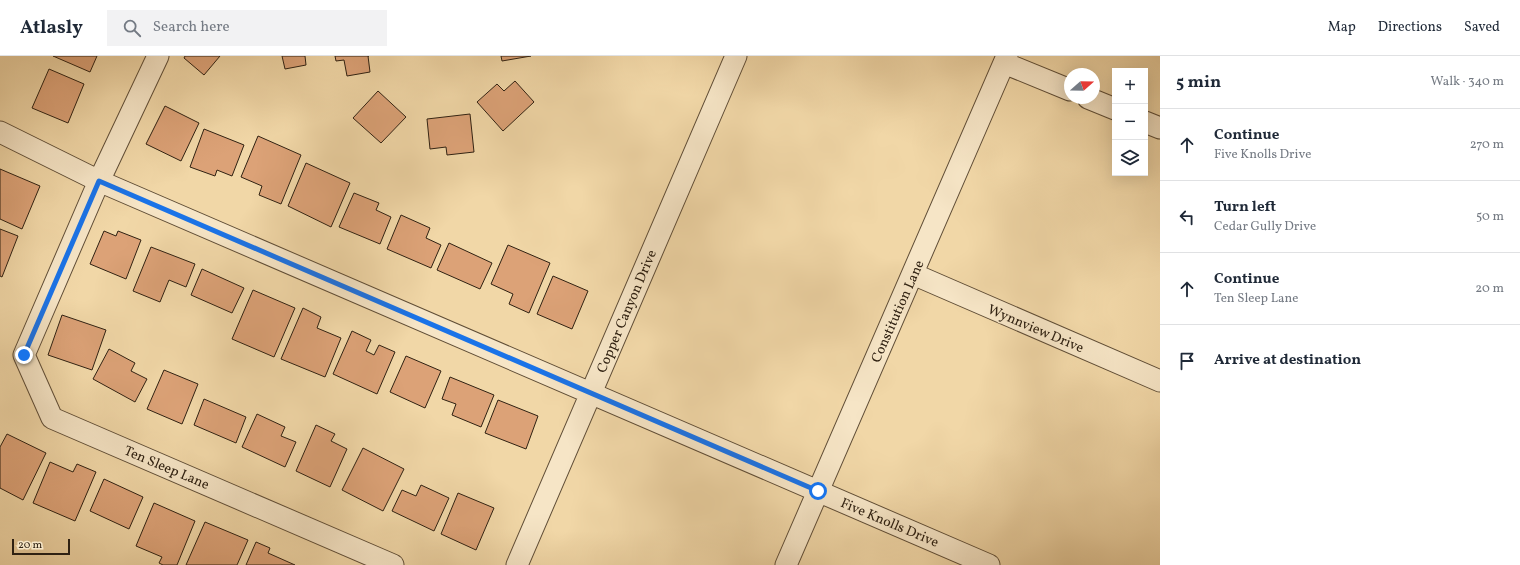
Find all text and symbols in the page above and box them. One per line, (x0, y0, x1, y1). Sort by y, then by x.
search box (107, 10, 387, 46)
text: Atlasly (20, 15, 83, 41)
icon: search (121, 17, 143, 39)
text: Search here (153, 17, 230, 38)
text: Map (1328, 18, 1356, 37)
text: Directions (1378, 18, 1442, 37)
text: Saved (1464, 18, 1500, 37)
north arrow (1064, 68, 1100, 104)
map controls (1112, 68, 1148, 176)
button: + (1112, 68, 1148, 104)
text: 5 min (1176, 71, 1221, 94)
text: Walk · 340 m (1431, 73, 1504, 91)
button: − (1112, 104, 1148, 140)
text: Continue (1214, 125, 1279, 146)
icon: ahead (1176, 134, 1198, 156)
text: 270 m (1470, 136, 1504, 154)
button: layers (1112, 140, 1148, 176)
text: Five Knolls Drive (1214, 146, 1311, 164)
text: Turn left (1214, 197, 1276, 218)
icon: left (1176, 206, 1198, 228)
text: 50 m (1476, 208, 1504, 226)
text: Cedar Gully Drive (1214, 218, 1316, 236)
street label: Copper Canyon Drive (593, 247, 662, 376)
street label: Constitution Lane (867, 257, 930, 366)
text: Continue (1214, 269, 1279, 290)
icon: ahead (1176, 278, 1198, 300)
text: 20 m (1475, 280, 1504, 298)
text: Ten Sleep Lane (1214, 290, 1298, 308)
street label: Wynnview Drive (984, 301, 1087, 358)
route end (15, 346, 33, 364)
icon: arrive (1176, 350, 1198, 372)
text: Arrive at destination (1214, 350, 1361, 371)
street label: Ten Sleep Lane (121, 442, 212, 495)
route start (809, 482, 827, 500)
street label: Five Knolls Drive (837, 494, 942, 553)
scale bar (12, 537, 70, 556)
text: 20 m (18, 538, 42, 553)

